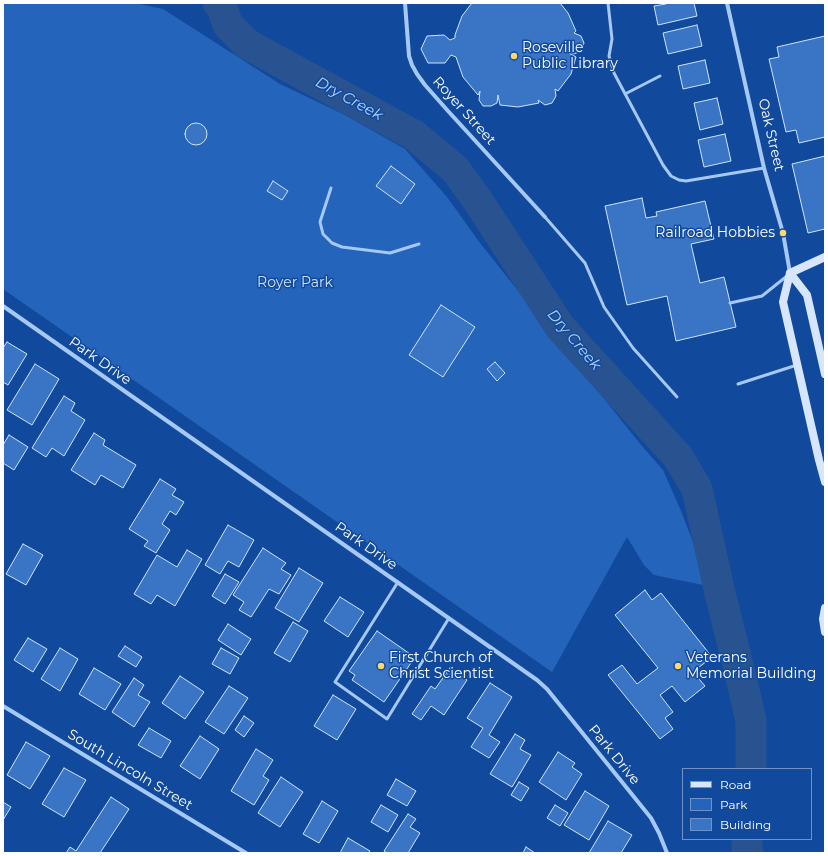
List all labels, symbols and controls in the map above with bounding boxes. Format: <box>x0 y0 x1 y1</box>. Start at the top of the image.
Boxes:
place label: Roseville Public Library <box>522 40 618 72</box>
marker: Roseville Public Library <box>509 51 519 61</box>
water label: Dry Creek <box>312 73 386 125</box>
street label: Royer Street <box>429 73 499 149</box>
street label: Oak Street <box>754 97 788 173</box>
place label: Railroad Hobbies <box>655 225 775 241</box>
marker: Railroad Hobbies <box>778 228 788 238</box>
park label: Royer Park <box>257 275 333 291</box>
water label: Dry Creek <box>543 306 605 374</box>
street label: Park Drive <box>66 333 134 389</box>
street label: Park Drive <box>332 518 400 574</box>
place label: First Church of Christ Scientist <box>389 650 494 682</box>
place label: Veterans Memorial Building <box>686 650 816 682</box>
marker: First Church of Christ Scientist <box>376 661 386 671</box>
marker: Veterans Memorial Building <box>673 661 683 671</box>
street label: Park Drive <box>585 722 643 788</box>
street label: South Lincoln Street <box>64 726 196 814</box>
legend <box>682 768 812 840</box>
text: Road <box>720 777 751 792</box>
text: Park <box>720 797 747 812</box>
text: Building <box>720 817 771 832</box>

